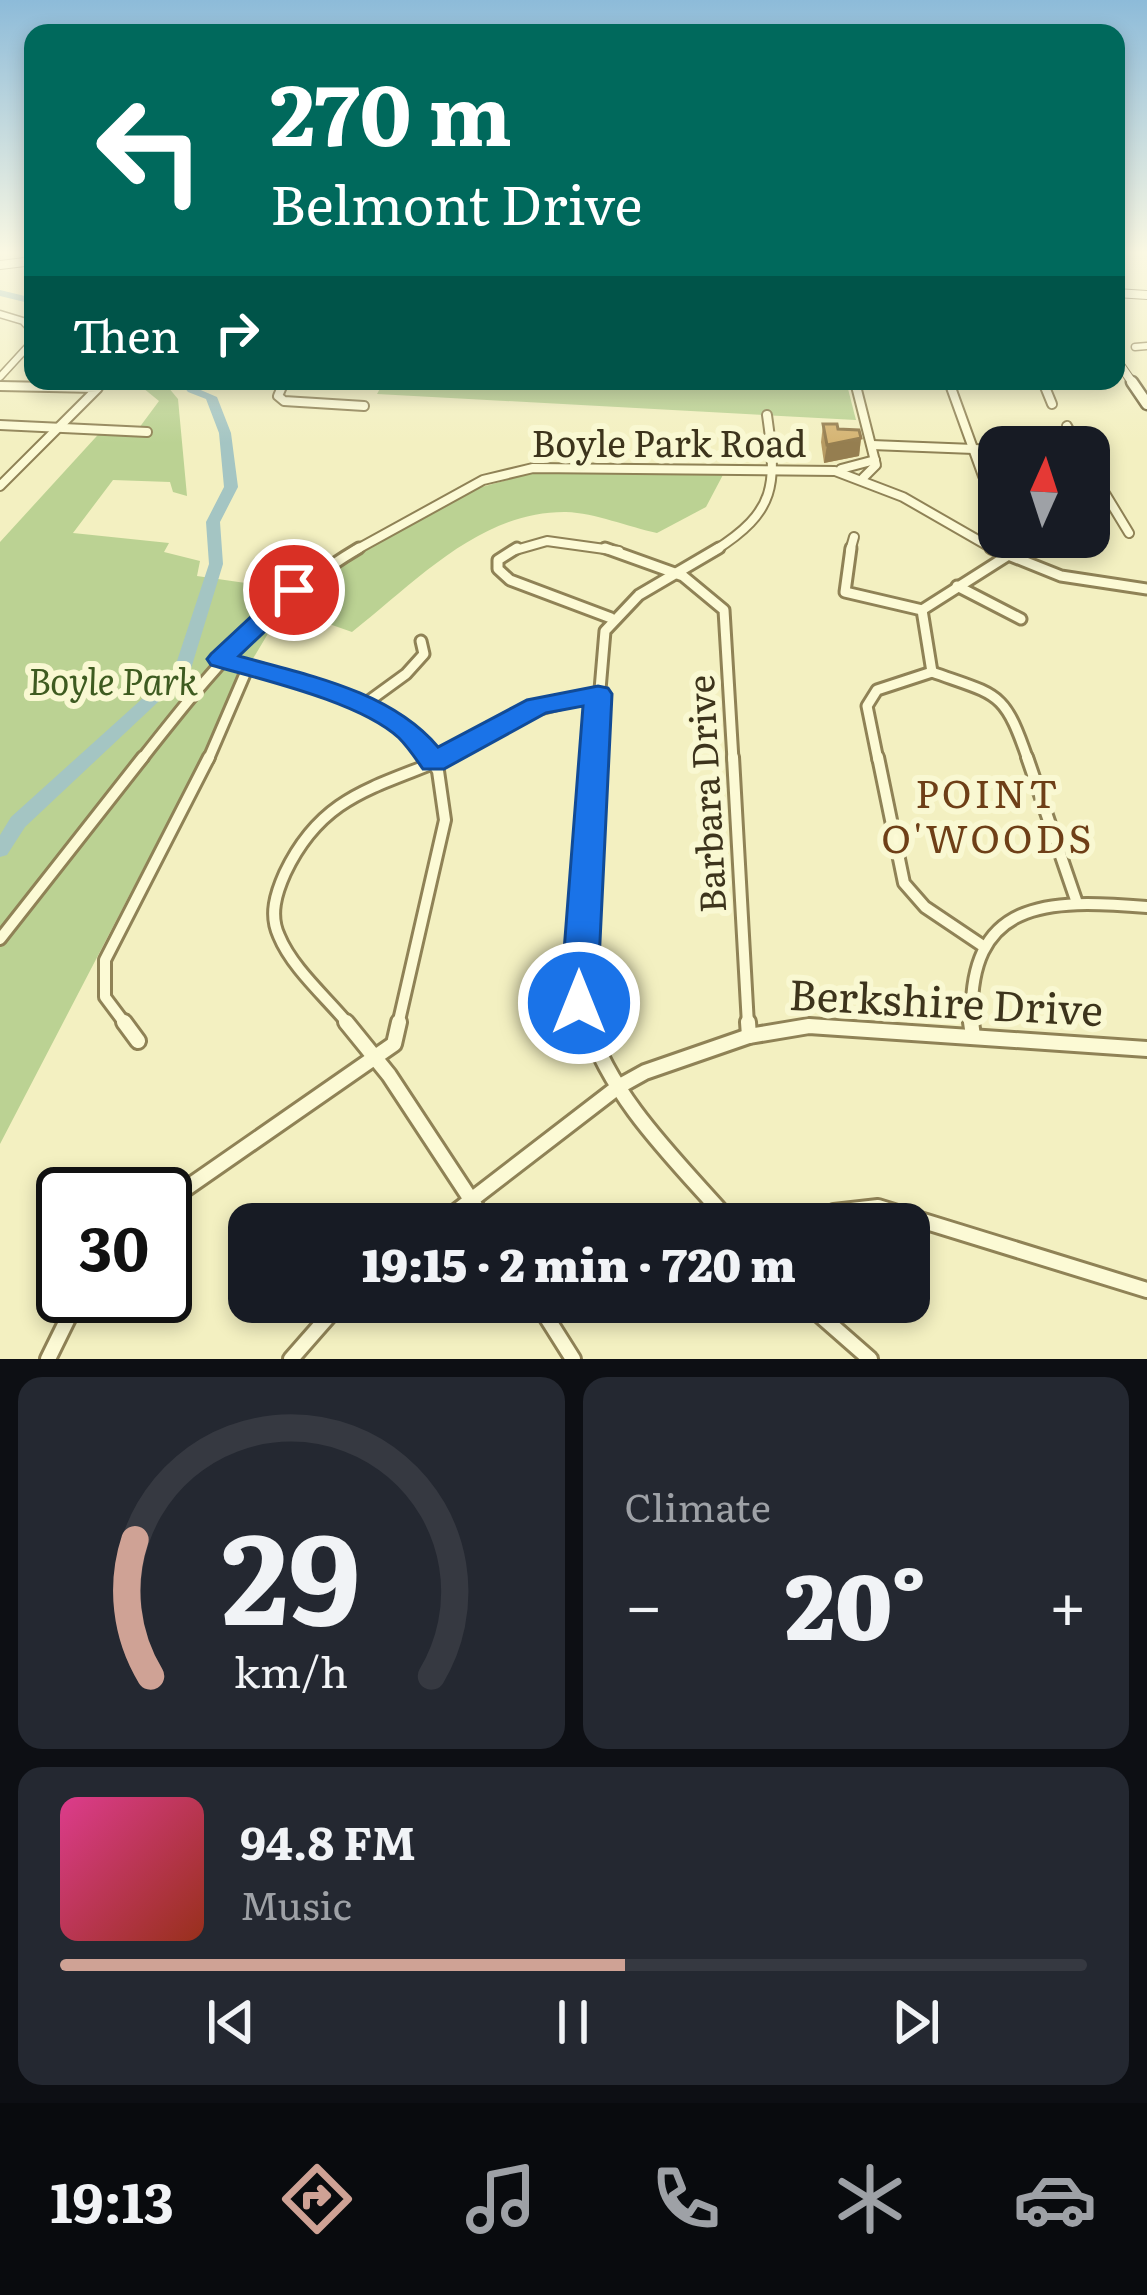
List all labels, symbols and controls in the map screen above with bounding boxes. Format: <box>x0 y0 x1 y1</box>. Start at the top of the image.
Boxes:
text: 270 m <box>270 47 512 172</box>
icon: left <box>72 72 228 228</box>
text: Belmont Drive <box>270 161 642 242</box>
text: Then <box>72 300 180 367</box>
icon: right <box>204 300 270 366</box>
street label: Boyle Park Road <box>531 415 807 468</box>
north arrow <box>978 426 1110 558</box>
map controls <box>978 426 1110 558</box>
pin <box>243 539 345 641</box>
icon: arrive <box>261 557 327 623</box>
park label: Boyle Park <box>28 653 198 706</box>
street label: Barbara Drive <box>672 674 737 914</box>
district label: POINT O'WOODS <box>881 762 1095 865</box>
position arrow <box>516 940 642 1066</box>
street label: Berkshire Drive <box>788 961 1105 1039</box>
speed limit sign: 30 <box>36 1167 192 1323</box>
text: 19:15 · 2 min · 720 m <box>362 1229 796 1296</box>
text: Climate <box>625 1476 771 1534</box>
text: 29 <box>222 1478 361 1663</box>
text: 20° <box>785 1534 926 1668</box>
text: − <box>625 1552 663 1650</box>
text: + <box>1049 1552 1087 1650</box>
text: km/h <box>234 1638 348 1701</box>
text: 94.8 FM <box>240 1807 416 1874</box>
text: Music <box>240 1874 352 1932</box>
icon: previous <box>198 1989 264 2055</box>
icon: pause <box>540 1989 606 2055</box>
icon: next <box>883 1989 949 2055</box>
icon: directions <box>275 2157 359 2241</box>
icon: music <box>459 2157 543 2241</box>
icon: phone <box>644 2157 728 2241</box>
icon: climate <box>828 2157 912 2241</box>
icon: car <box>1013 2157 1097 2241</box>
text: 19:13 <box>50 2159 174 2240</box>

